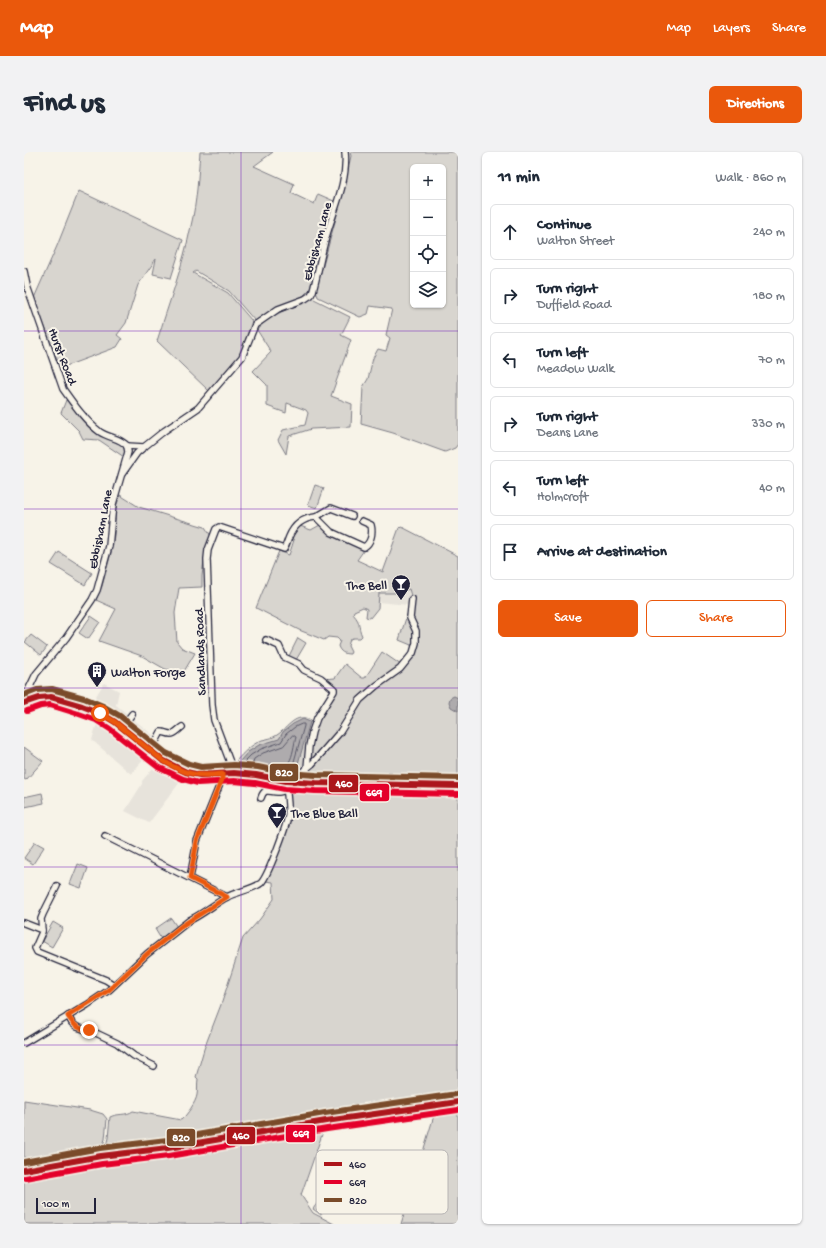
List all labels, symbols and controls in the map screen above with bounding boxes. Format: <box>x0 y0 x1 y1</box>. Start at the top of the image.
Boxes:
text: Map <box>20 17 53 40</box>
text: Map <box>667 20 691 37</box>
text: Layers <box>713 20 750 37</box>
text: Share <box>772 20 806 37</box>
button: Directions <box>709 86 802 123</box>
text: Find us <box>24 88 104 121</box>
map controls <box>410 164 446 308</box>
button: + <box>410 164 446 200</box>
text: 11 min <box>498 168 540 188</box>
text: Walk · 860 m <box>715 171 786 186</box>
street label: Ebbisham Lane <box>301 200 336 283</box>
button: − <box>410 200 446 236</box>
text: Continue <box>537 216 591 234</box>
icon: ahead <box>499 221 521 243</box>
text: 240 m <box>753 225 785 240</box>
text: Walton Street <box>537 234 614 249</box>
button: locate <box>410 236 446 272</box>
button: layers <box>410 272 446 308</box>
text: Turn right <box>537 280 597 298</box>
icon: right <box>499 285 521 307</box>
text: 180 m <box>753 289 785 304</box>
text: Duffield Road <box>537 298 611 313</box>
street label: Hurst Road <box>44 326 80 389</box>
text: Turn left <box>537 344 588 362</box>
icon: left <box>499 349 521 371</box>
text: 70 m <box>759 353 785 368</box>
text: Meadow Walk <box>537 362 614 377</box>
text: Turn right <box>537 408 597 426</box>
icon: right <box>499 413 521 435</box>
text: 330 m <box>752 417 785 432</box>
text: Deans Lane <box>537 426 598 441</box>
text: Turn left <box>537 472 588 490</box>
icon: left <box>499 477 521 499</box>
text: 40 m <box>759 481 785 496</box>
street label: Ebbisham Lane <box>86 488 117 571</box>
text: Holmcroft <box>537 490 588 505</box>
icon: arrive <box>499 541 521 563</box>
text: Arrive at destination <box>537 543 667 561</box>
bar icon: The Bell <box>390 573 412 601</box>
place label: The Bell <box>345 579 387 594</box>
button: Save <box>498 600 638 637</box>
button: Share <box>646 600 786 637</box>
street label: Sandlands Road <box>192 607 211 696</box>
building icon: Walton Forge <box>86 660 108 688</box>
place label: Walton Forge <box>111 666 186 681</box>
route start <box>91 704 109 722</box>
line badge: 820 <box>269 763 299 782</box>
text: 820 <box>275 768 294 780</box>
line badge: 460 <box>328 774 359 793</box>
text: 460 <box>334 779 353 791</box>
line badge: 669 <box>359 783 390 802</box>
text: 669 <box>366 788 383 800</box>
bar icon: The Blue Ball <box>266 801 288 829</box>
place label: The Blue Ball <box>290 807 358 822</box>
route end <box>80 1021 98 1039</box>
line badge: 669 <box>285 1124 316 1143</box>
line badge: 460 <box>226 1126 256 1145</box>
line badge: 820 <box>166 1128 196 1147</box>
text: 669 <box>293 1129 310 1141</box>
text: 460 <box>231 1131 250 1143</box>
text: 820 <box>172 1133 191 1145</box>
legend <box>316 1150 448 1214</box>
text: 460 <box>349 1160 366 1172</box>
text: 669 <box>349 1178 366 1190</box>
scale bar <box>36 1196 96 1215</box>
text: 820 <box>349 1196 367 1208</box>
text: 100 m <box>42 1199 69 1211</box>

